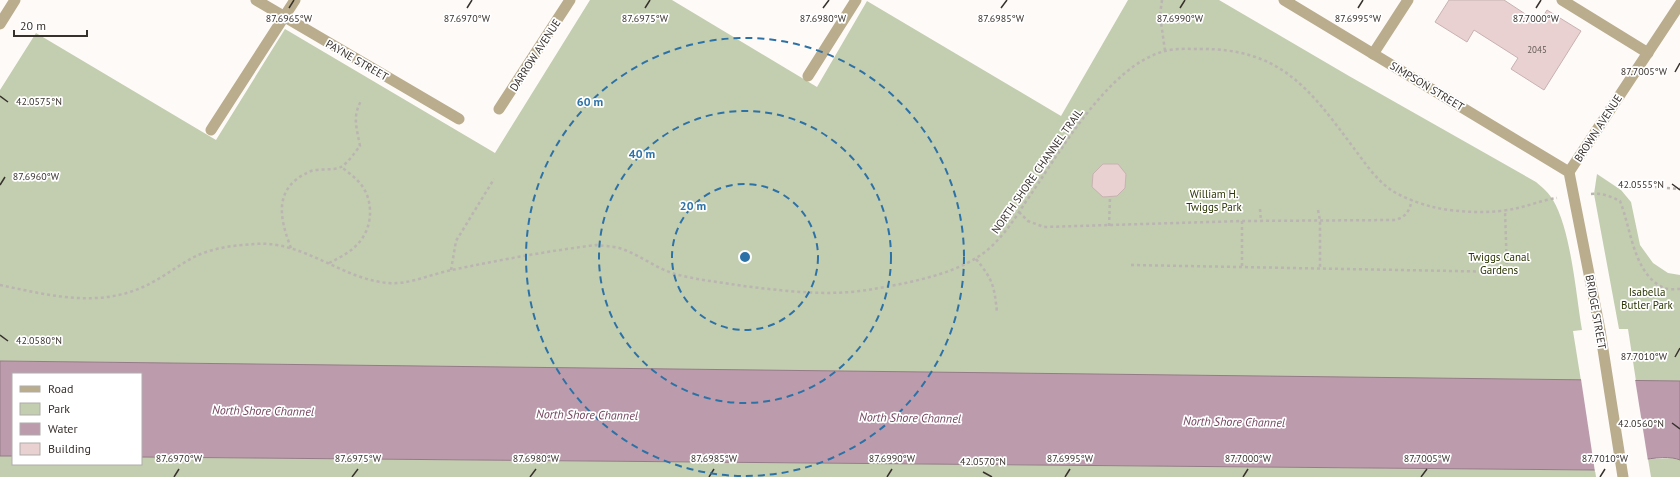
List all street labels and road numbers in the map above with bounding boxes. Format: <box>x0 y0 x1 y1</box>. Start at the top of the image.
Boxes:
street label: DARROW AVENUE <box>506 16 564 94</box>
street label: PAYNE STREET <box>323 36 391 84</box>
street label: SIMPSON STREET <box>1387 58 1467 114</box>
street label: BROWN AVENUE <box>1571 92 1625 164</box>
street label: NORTH SHORE CHANNEL TRAIL <box>988 105 1086 236</box>
street label: BRIDGE STREET <box>1583 274 1609 350</box>

